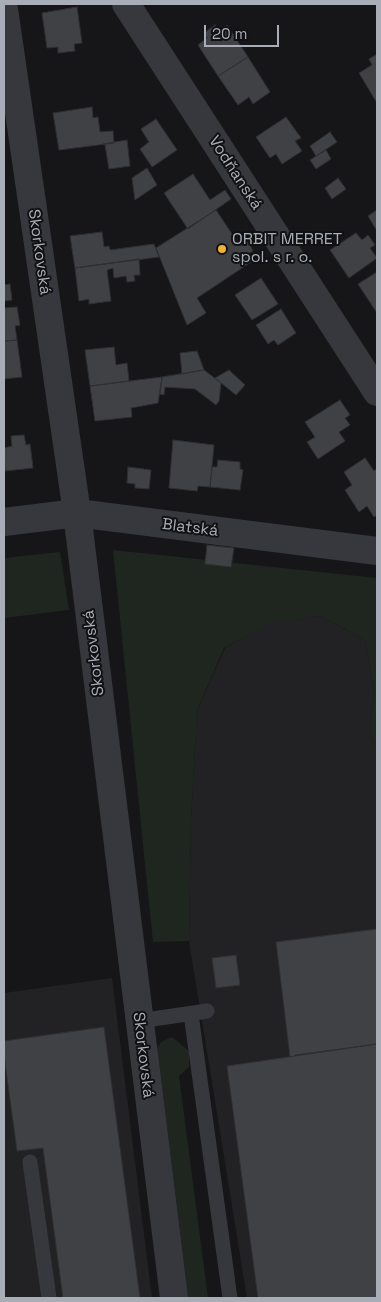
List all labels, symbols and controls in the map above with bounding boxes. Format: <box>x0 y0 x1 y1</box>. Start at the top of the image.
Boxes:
scale bar <box>206 15 281 47</box>
text: 20 m <box>212 24 247 43</box>
street label: Vodňanská <box>204 132 266 214</box>
street label: Skorkovská <box>24 208 54 296</box>
place label: ORBIT MERRET spol. s r. o. <box>232 230 342 268</box>
marker: ORBIT MERRET spol. s r. o. <box>216 243 228 255</box>
street label: Blatská <box>161 515 219 541</box>
street label: Skorkovská <box>79 609 109 697</box>
street label: Skorkovská <box>128 1011 158 1099</box>

